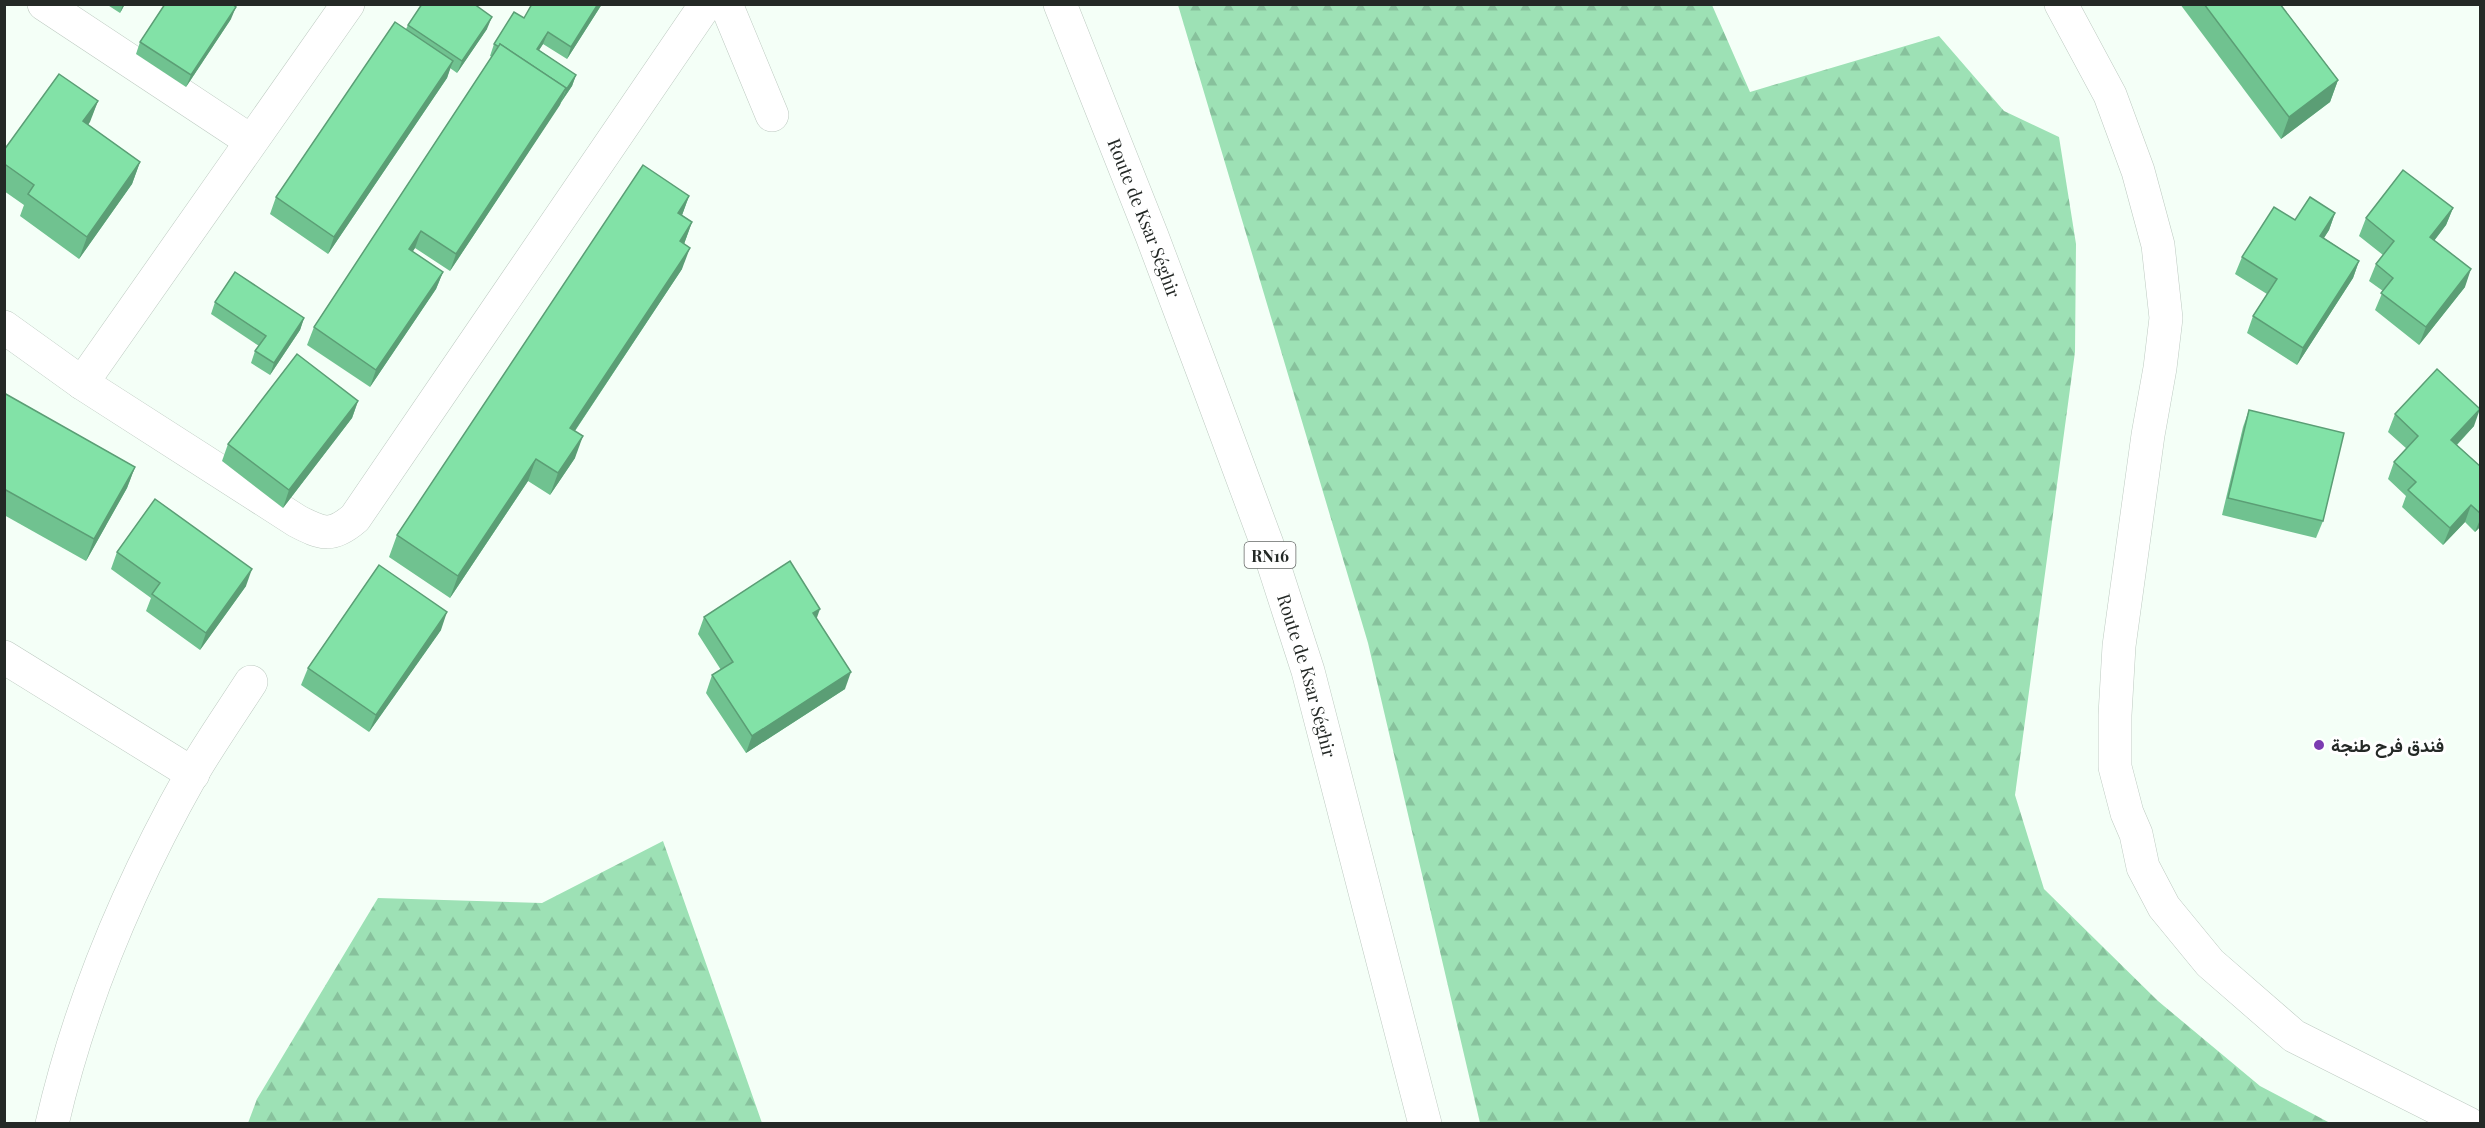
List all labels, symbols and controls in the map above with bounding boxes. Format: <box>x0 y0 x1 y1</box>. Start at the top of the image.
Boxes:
street label: Route de Ksar Séghir <box>1102 135 1186 301</box>
road number: RN16 <box>1244 542 1296 568</box>
street label: Route de Ksar Séghir <box>1272 591 1342 760</box>
place label: فندق فرح طنجة <box>2331 733 2444 758</box>
marker: فندق فرح طنجة <box>2312 738 2326 752</box>

